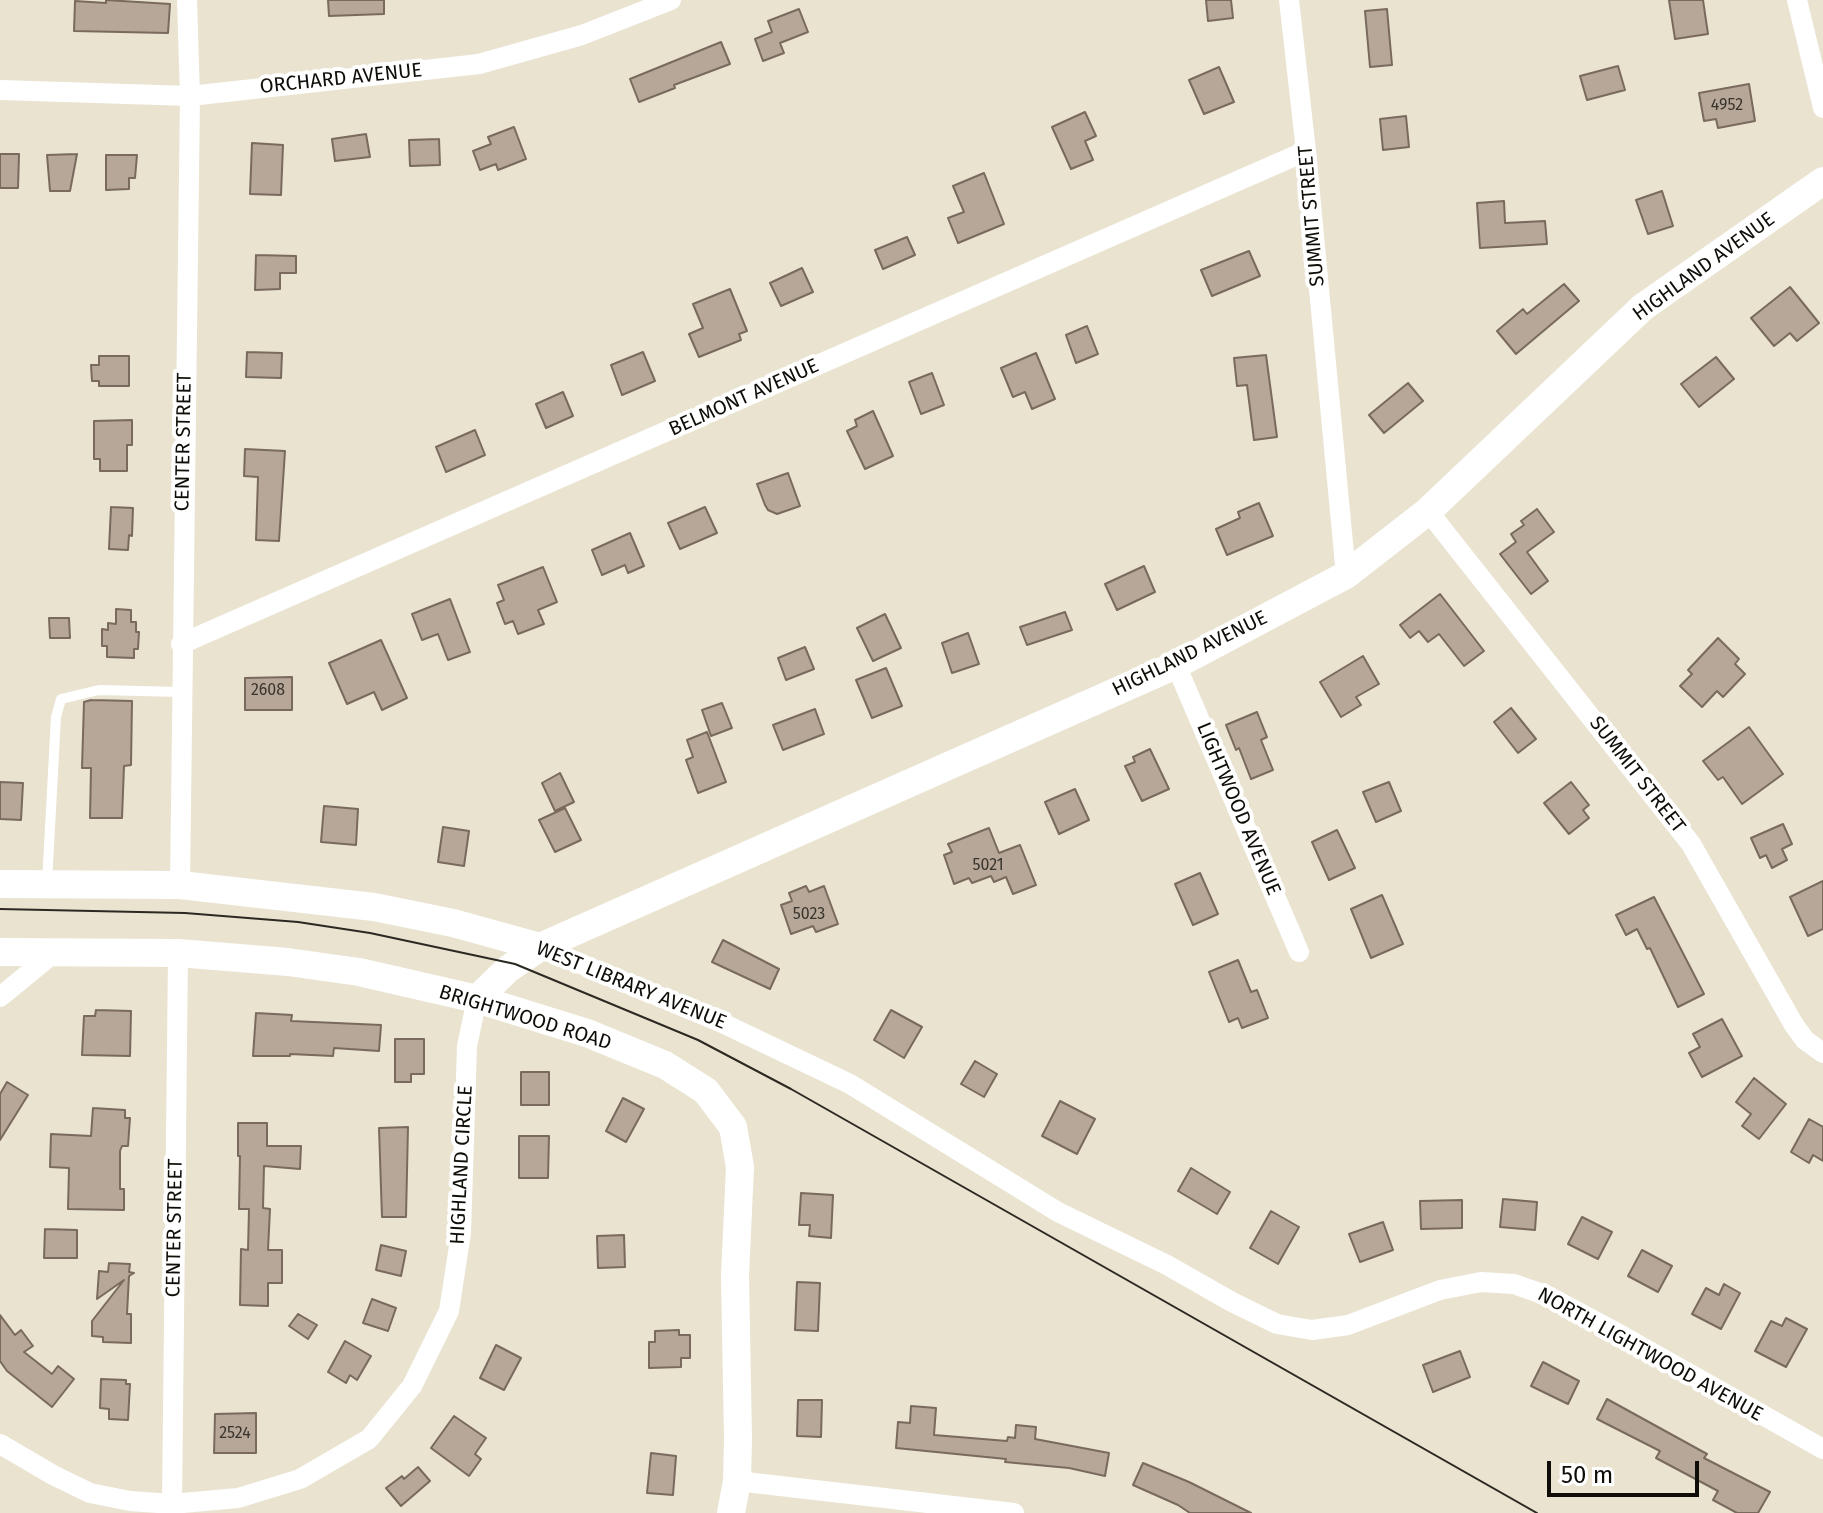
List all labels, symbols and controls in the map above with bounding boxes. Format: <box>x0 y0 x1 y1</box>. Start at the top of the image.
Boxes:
street label: ORCHARD AVENUE <box>259 59 423 99</box>
house number: 4952 <box>1711 96 1743 116</box>
street label: SUMMIT STREET <box>1294 145 1330 287</box>
street label: HIGHLAND AVENUE <box>1628 207 1780 327</box>
street label: BELMONT AVENUE <box>665 354 823 442</box>
street label: CENTER STREET <box>171 372 197 512</box>
street label: HIGHLAND AVENUE <box>1109 606 1271 702</box>
house number: 2608 <box>251 681 285 701</box>
street label: SUMMIT STREET <box>1584 712 1690 838</box>
street label: LIGHTWOOD AVENUE <box>1191 719 1285 899</box>
house number: 5021 <box>972 856 1004 876</box>
house number: 5023 <box>793 905 825 925</box>
street label: WEST LIBRARY AVENUE <box>532 937 730 1035</box>
street label: BRIGHTWOOD ROAD <box>436 980 614 1056</box>
street label: HIGHLAND CIRCLE <box>446 1085 478 1245</box>
street label: CENTER STREET <box>162 1158 188 1298</box>
street label: NORTH LIGHTWOOD AVENUE <box>1533 1283 1767 1427</box>
house number: 2524 <box>219 1424 251 1444</box>
scale bar <box>1551 1445 1703 1495</box>
text: 50 m <box>1561 1461 1613 1489</box>

